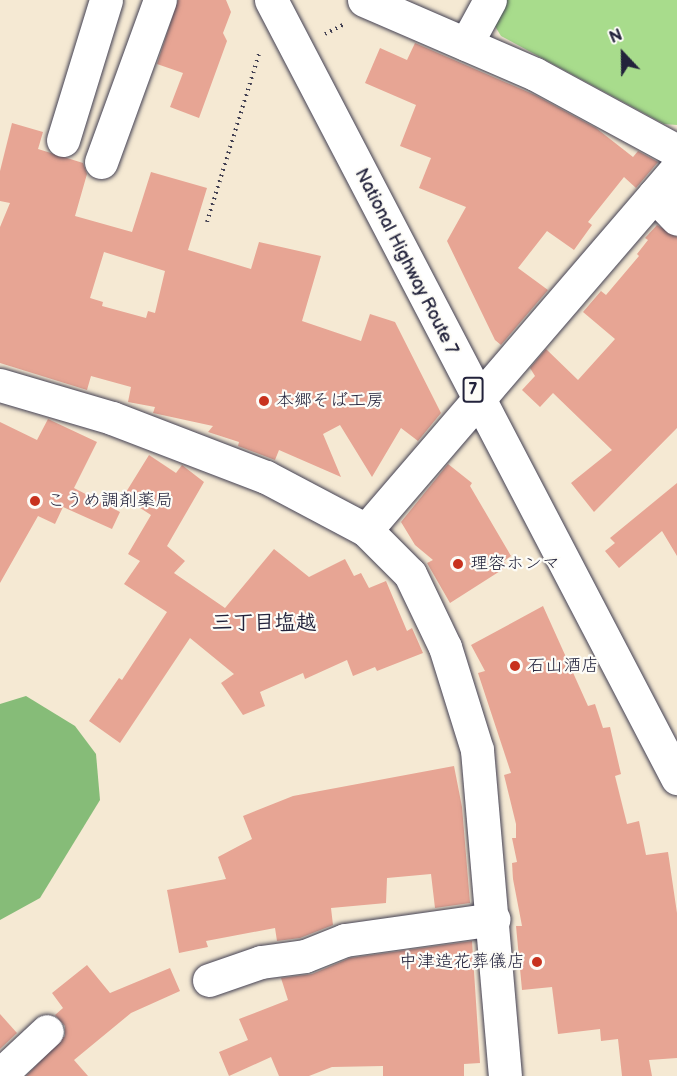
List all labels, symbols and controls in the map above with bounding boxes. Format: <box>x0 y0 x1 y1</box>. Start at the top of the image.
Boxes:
north arrow <box>593 24 653 84</box>
text: N <box>607 26 625 48</box>
street label: National Highway Route 7 <box>349 165 463 359</box>
road number: 7 <box>462 377 484 403</box>
place label: 本郷そば工房 <box>276 390 384 412</box>
marker: 本郷そば工房 <box>257 394 271 408</box>
place label: こうめ調剤薬局 <box>47 490 173 512</box>
marker: こうめ調剤薬局 <box>28 494 42 508</box>
place label: 理容ホンマ <box>470 553 560 575</box>
marker: 理容ホンマ <box>451 557 465 571</box>
district label: 三丁目塩越 <box>212 610 316 636</box>
place label: 石山酒店 <box>527 655 599 677</box>
marker: 石山酒店 <box>508 659 522 673</box>
place label: 中津造花葬儀店 <box>399 951 525 973</box>
marker: 中津造花葬儀店 <box>530 955 544 969</box>

